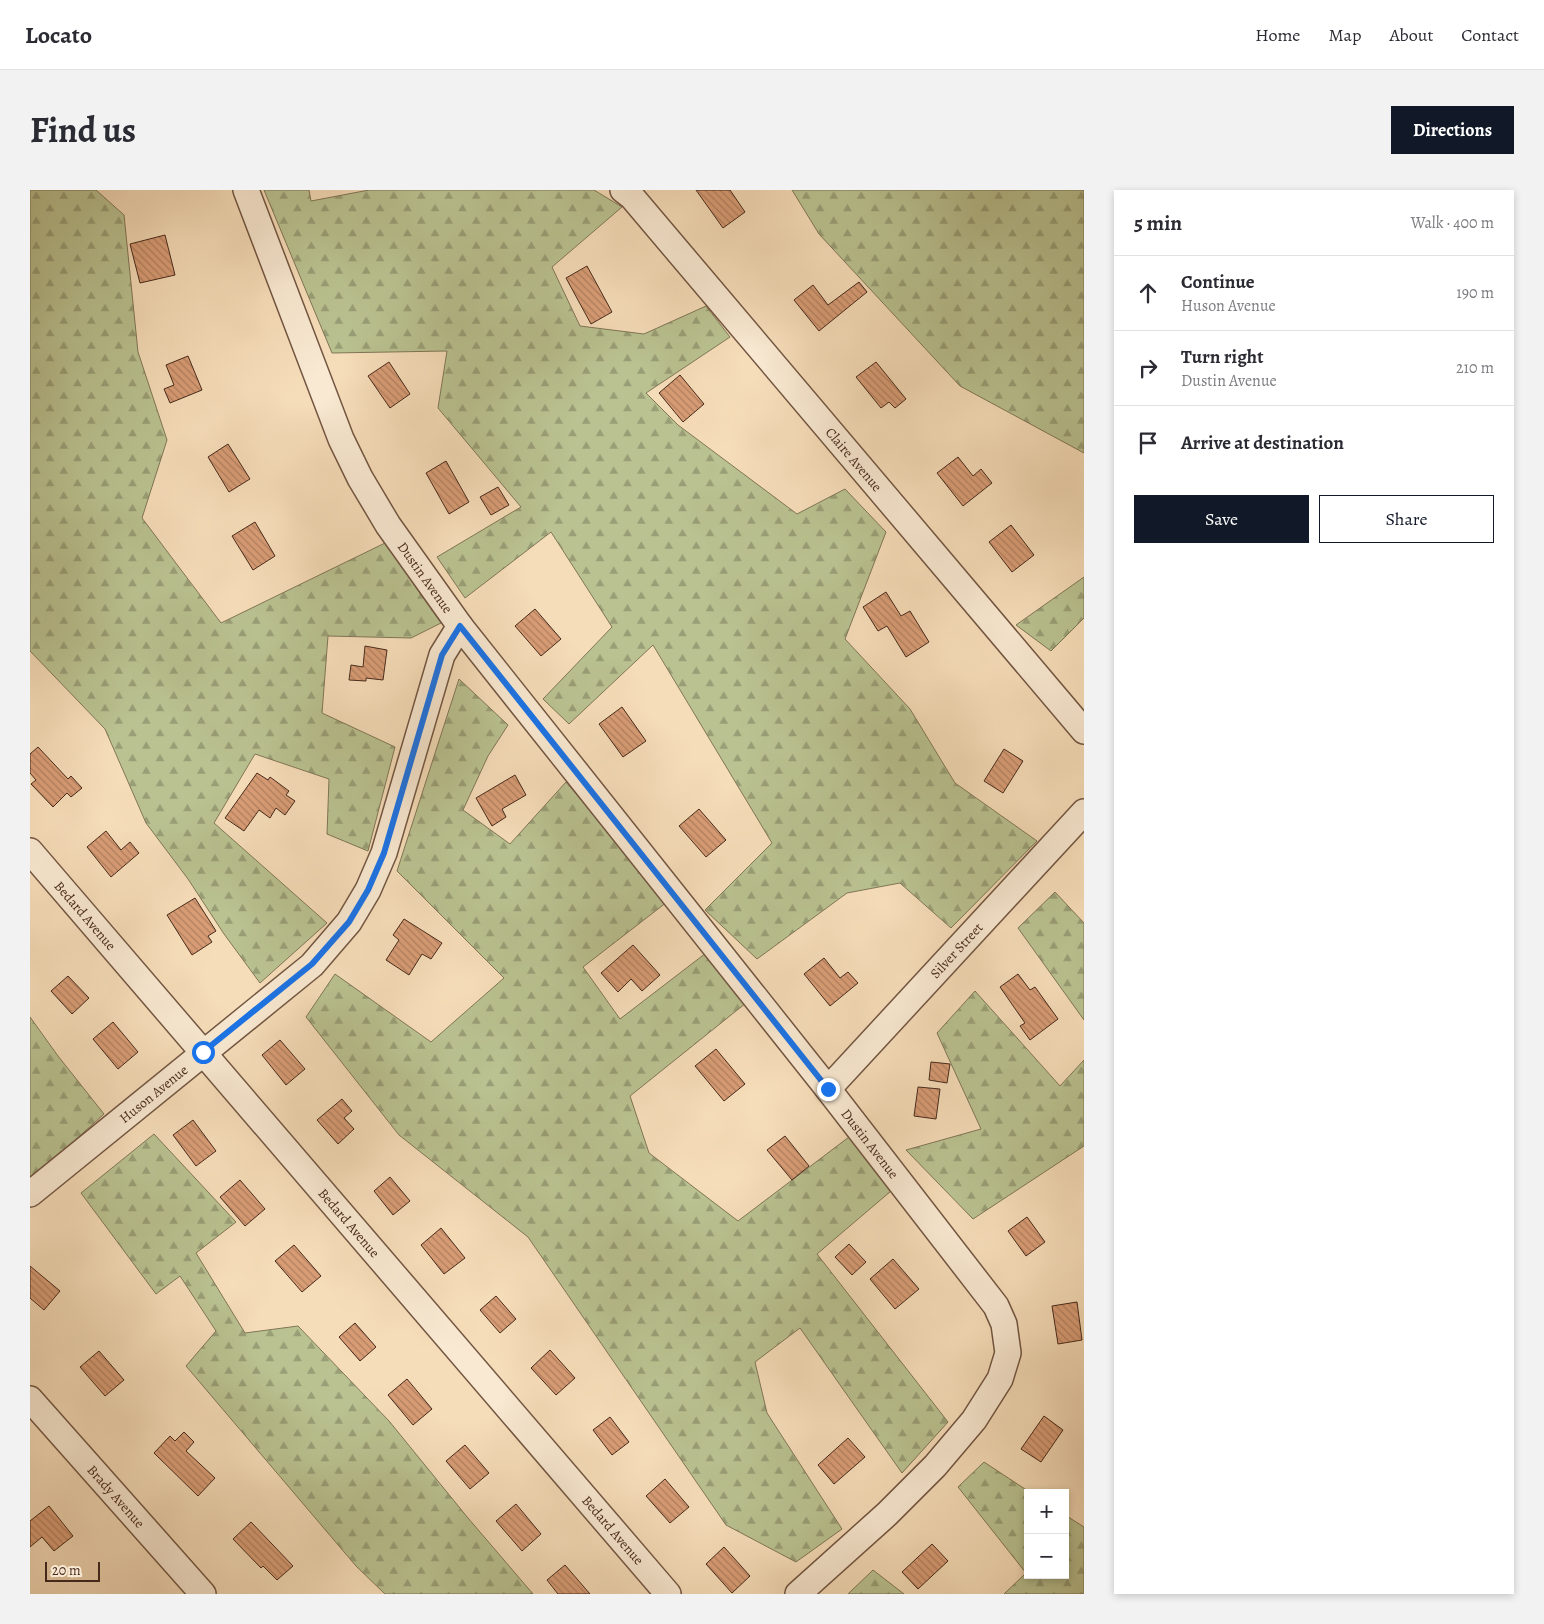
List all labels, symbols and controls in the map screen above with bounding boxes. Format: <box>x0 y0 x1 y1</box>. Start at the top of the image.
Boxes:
text: Locato <box>25 19 92 51</box>
text: Home <box>1255 23 1300 47</box>
text: Map <box>1328 23 1361 47</box>
text: About <box>1389 23 1433 47</box>
text: Contact <box>1461 23 1519 47</box>
text: Find us <box>30 106 136 154</box>
button: Directions <box>1391 106 1514 154</box>
text: 5 min <box>1134 209 1182 237</box>
text: Walk · 400 m <box>1411 212 1494 234</box>
text: Continue <box>1181 269 1255 295</box>
icon: ahead <box>1134 279 1162 307</box>
text: 190 m <box>1456 282 1494 304</box>
text: Huson Avenue <box>1181 295 1276 317</box>
text: Turn right <box>1181 344 1263 370</box>
icon: right <box>1134 354 1162 382</box>
text: 210 m <box>1456 357 1494 379</box>
text: Dustin Avenue <box>1181 370 1277 392</box>
street label: Claire Avenue <box>821 423 886 496</box>
icon: arrive <box>1134 429 1162 457</box>
text: Arrive at destination <box>1181 430 1344 456</box>
button: Save <box>1134 495 1309 543</box>
button: Share <box>1319 495 1494 543</box>
street label: Dustin Avenue <box>393 538 457 617</box>
street label: Bedard Avenue <box>50 877 120 955</box>
street label: Silver Street <box>926 918 987 983</box>
route start <box>192 1041 215 1064</box>
street label: Huson Avenue <box>116 1061 192 1128</box>
route end <box>817 1078 840 1101</box>
street label: Dustin Avenue <box>837 1105 903 1183</box>
street label: Bedard Avenue <box>314 1184 384 1262</box>
street label: Brady Avenue <box>83 1461 149 1532</box>
map controls <box>1024 1489 1069 1579</box>
button: + <box>1024 1489 1069 1534</box>
street label: Bedard Avenue <box>578 1492 648 1569</box>
button: − <box>1024 1534 1069 1579</box>
scale bar <box>45 1559 100 1582</box>
text: 20 m <box>52 1561 81 1580</box>

